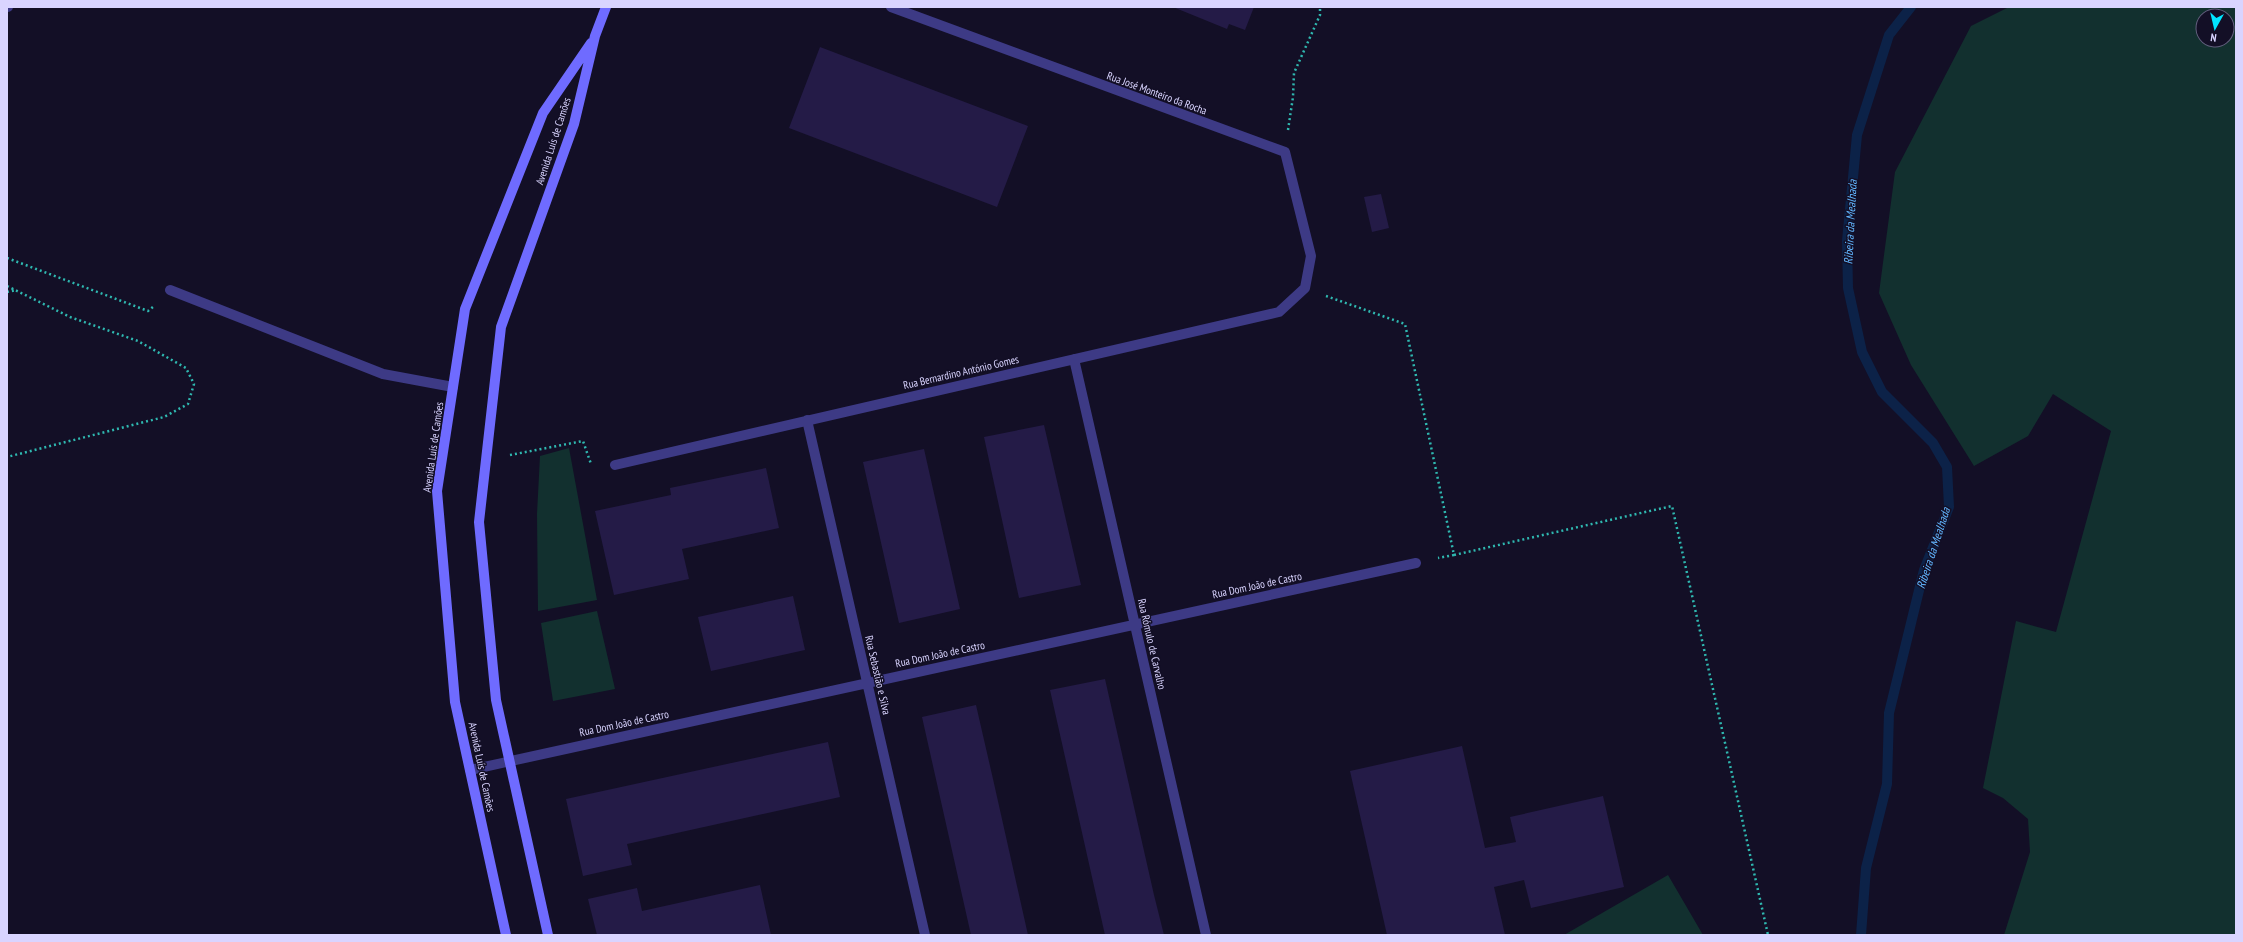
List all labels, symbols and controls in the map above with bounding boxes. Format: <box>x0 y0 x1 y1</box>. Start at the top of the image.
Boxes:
north arrow <box>2195 8 2235 48</box>
text: N <box>2210 31 2218 45</box>
street label: Rua José Monteiro da Rocha <box>1105 68 1209 118</box>
street label: Avenida Luís de Camões <box>532 95 574 186</box>
water label: Ribeira da Mealhada <box>1840 178 1860 265</box>
street label: Rua Bernardino António Gomes <box>902 352 1020 392</box>
street label: Avenida Luís de Camões <box>420 401 446 493</box>
water label: Ribeira da Mealhada <box>1913 504 1954 591</box>
street label: Rua Dom João de Castro <box>1211 569 1303 601</box>
street label: Rua Rómulo de Carvalho <box>1135 597 1169 691</box>
street label: Rua Sebastião e Silva <box>862 634 894 716</box>
street label: Rua Dom João de Castro <box>894 638 986 670</box>
street label: Rua Dom João de Castro <box>578 707 670 739</box>
street label: Avenida Luís de Camões <box>466 721 498 813</box>

